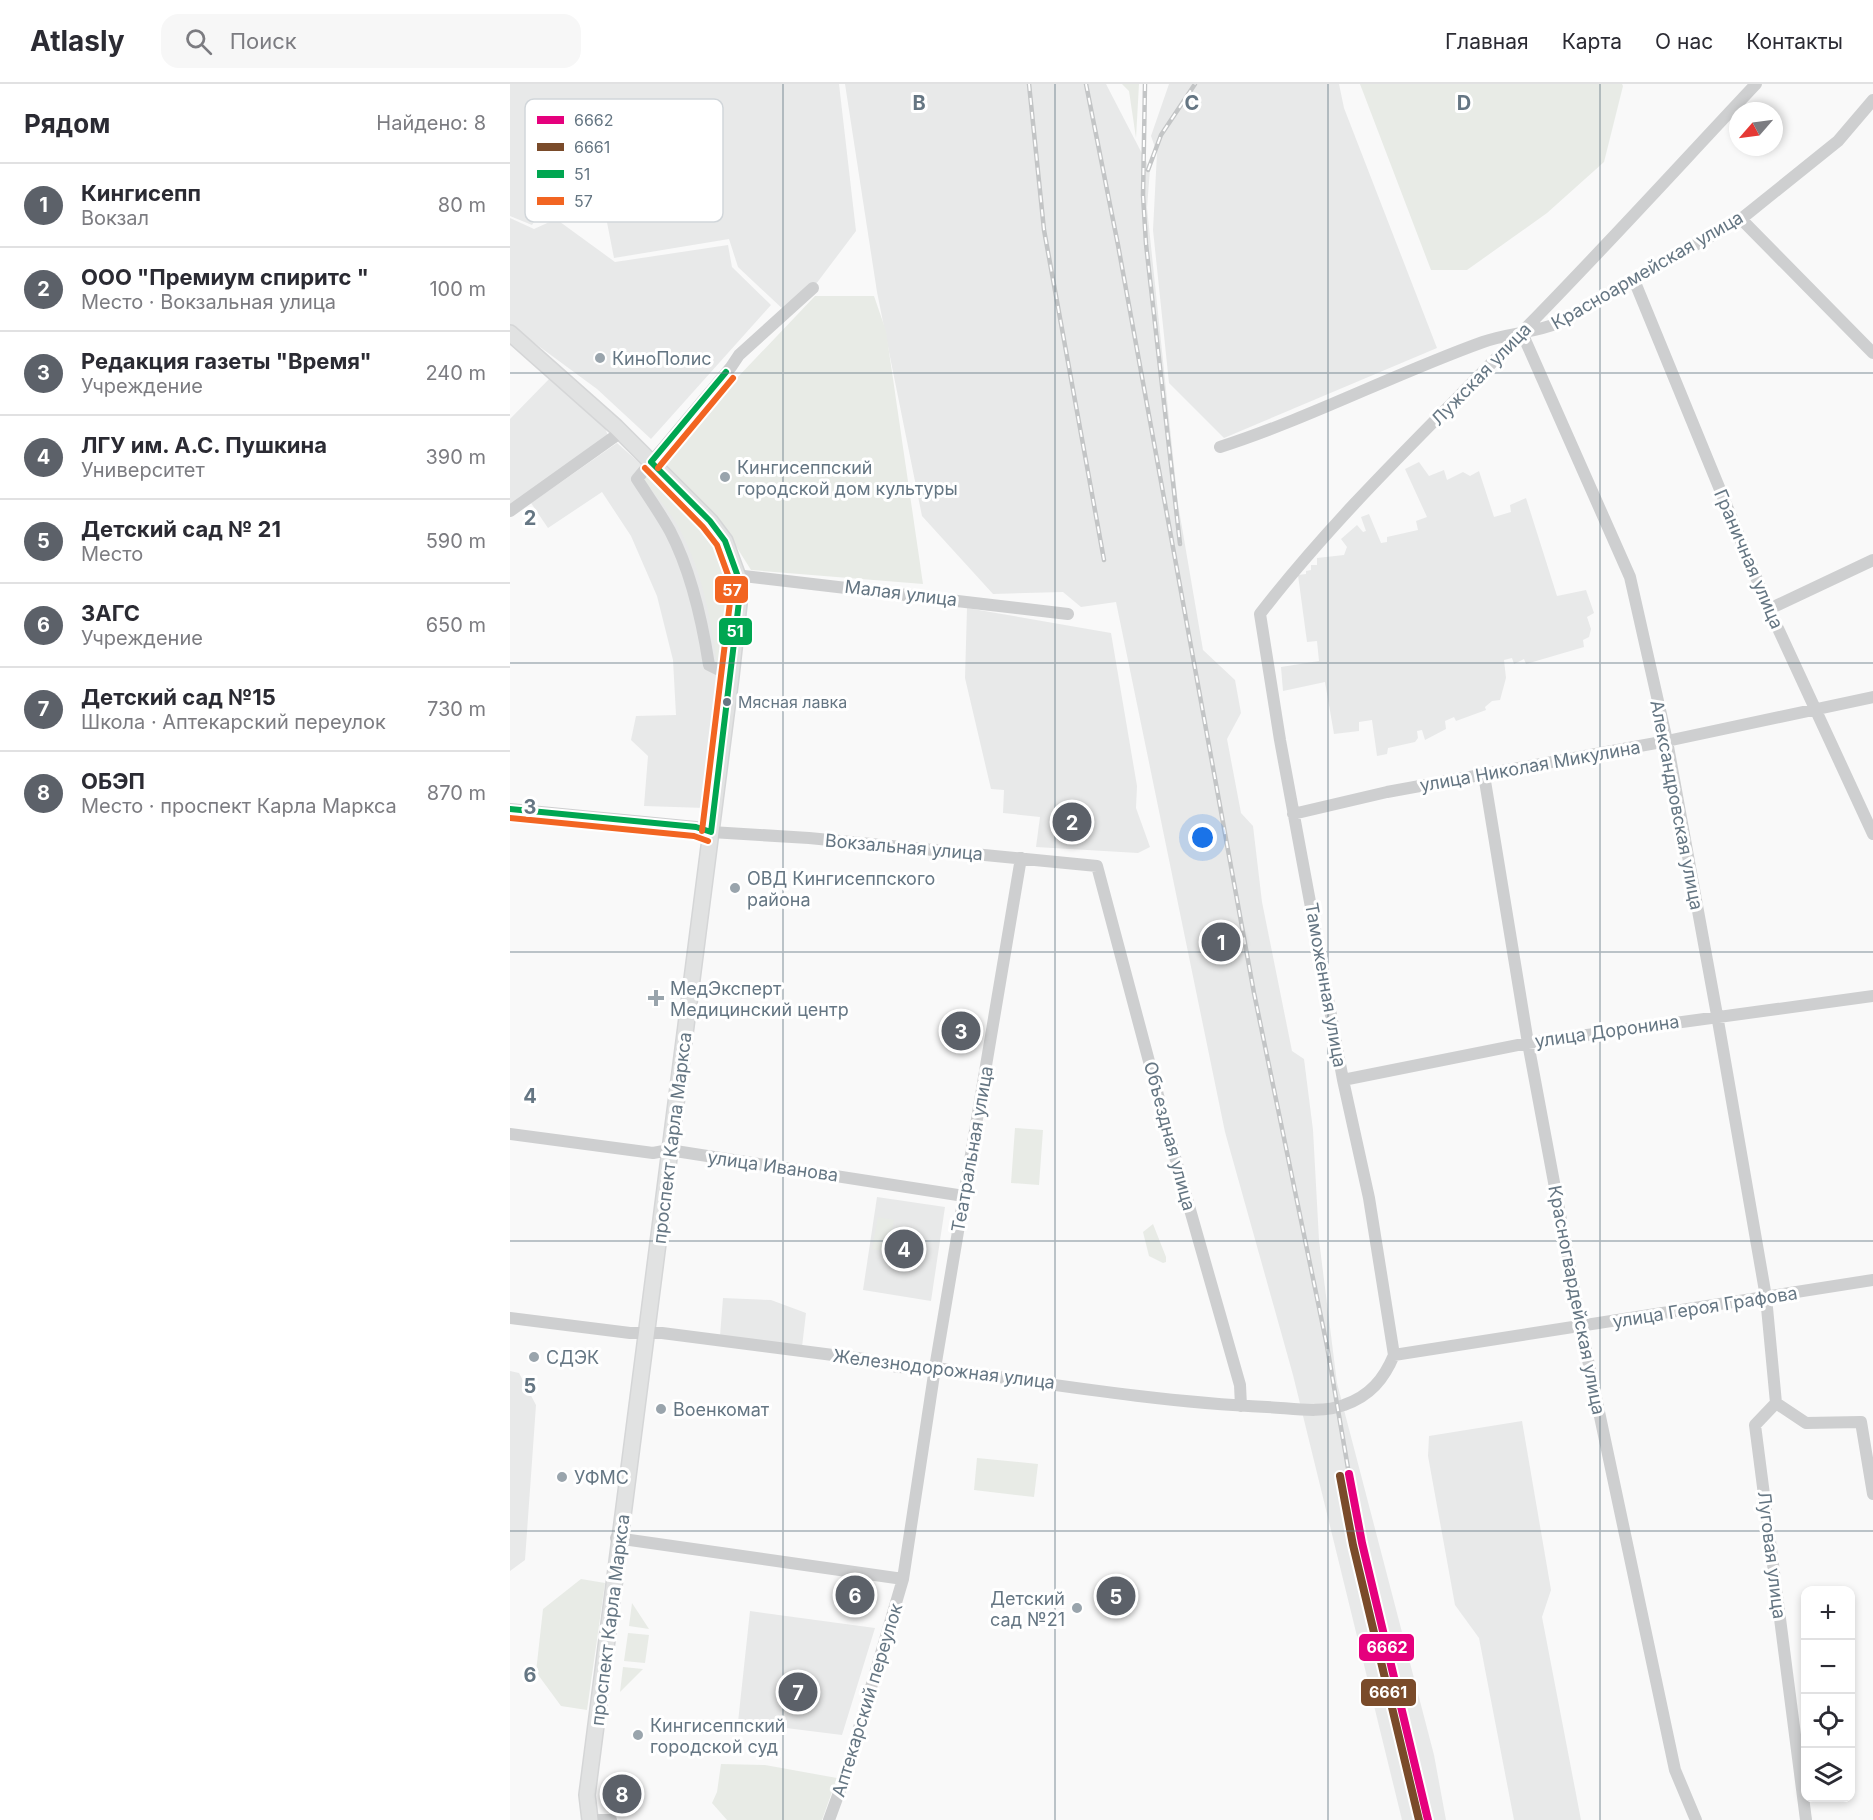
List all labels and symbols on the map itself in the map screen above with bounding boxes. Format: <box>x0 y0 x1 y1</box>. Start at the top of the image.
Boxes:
text: B <box>912 91 926 115</box>
text: C <box>1185 91 1199 115</box>
text: D <box>1457 91 1471 115</box>
legend <box>525 99 723 222</box>
north arrow <box>1729 102 1783 156</box>
text: 6662 <box>574 110 614 130</box>
text: 6661 <box>574 137 610 157</box>
text: 51 <box>574 164 590 184</box>
text: 57 <box>574 191 593 211</box>
street label: Красноармейская улица <box>1547 206 1747 334</box>
street label: Лужская улица <box>1427 318 1535 430</box>
place label: КиноПолис <box>612 348 712 369</box>
marker: КиноПолис <box>593 351 607 365</box>
place label: Кингисеппский городской дом культуры <box>737 457 958 499</box>
marker: Кингисеппский городской дом культуры <box>718 470 732 484</box>
street label: Граничная улица <box>1710 486 1788 632</box>
text: 2 <box>524 506 536 530</box>
line badge: 57 <box>714 575 749 604</box>
street label: Малая улица <box>844 576 958 610</box>
text: 57 <box>722 580 742 600</box>
line badge: 51 <box>718 617 753 646</box>
text: 51 <box>726 621 744 641</box>
place label: Мясная лавка <box>738 692 847 712</box>
marker: Мясная лавка <box>721 696 733 708</box>
street label: Александровская улица <box>1646 698 1708 912</box>
street label: улица Николая Микулина <box>1418 736 1642 796</box>
text: 3 <box>524 795 536 819</box>
pin: 2 <box>1052 800 1092 844</box>
your location <box>1188 823 1217 852</box>
street label: Вокзальная улица <box>824 830 984 864</box>
place label: ОВД Кингисеппского района <box>747 868 935 910</box>
marker: ОВД Кингисеппского района <box>728 881 742 895</box>
street label: Таможенная улица <box>1301 901 1351 1069</box>
pin: 1 <box>1202 920 1240 964</box>
place label: МедЭксперт Медицинский центр <box>670 978 849 1020</box>
marker: МедЭксперт Медицинский центр <box>647 989 665 1007</box>
pin: 3 <box>942 1008 980 1054</box>
street label: улица Доронина <box>1533 1010 1681 1052</box>
street label: проспект Карла Маркса <box>649 1031 695 1245</box>
street label: Объездная улица <box>1140 1059 1200 1213</box>
street label: Театральная улица <box>947 1064 997 1234</box>
text: 4 <box>523 1084 537 1108</box>
street label: улица Иванова <box>706 1146 840 1186</box>
street label: Красногвардейская улица <box>1544 1183 1610 1417</box>
pin: 4 <box>884 1226 924 1272</box>
street label: улица Героя Графова <box>1611 1282 1799 1332</box>
street label: Железнодорожная улица <box>832 1345 1056 1393</box>
place label: СДЭК <box>546 1347 599 1368</box>
marker: СДЭК <box>527 1350 541 1364</box>
text: 5 <box>524 1374 536 1398</box>
place label: Военкомат <box>673 1399 770 1420</box>
marker: Военкомат <box>654 1402 668 1416</box>
place label: УФМС <box>574 1467 629 1488</box>
marker: УФМС <box>555 1470 569 1484</box>
street label: Луговая улица <box>1754 1490 1790 1620</box>
street label: проспект Карла Маркса <box>587 1513 633 1727</box>
pin: 6 <box>836 1572 874 1618</box>
pin: 5 <box>1096 1574 1136 1618</box>
place label: Детский сад №21 <box>990 1588 1065 1630</box>
street label: Аптекарский переулок <box>828 1600 907 1799</box>
marker: Детский сад №21 <box>1070 1601 1084 1615</box>
line badge: 6662 <box>1358 1633 1415 1662</box>
text: 6662 <box>1366 1637 1408 1657</box>
text: 6 <box>524 1663 537 1687</box>
pin: 7 <box>778 1670 818 1714</box>
line badge: 6661 <box>1360 1678 1417 1707</box>
text: 6661 <box>1369 1682 1407 1702</box>
place label: Кингисеппский городской суд <box>650 1715 785 1757</box>
marker: Кингисеппский городской суд <box>631 1728 645 1742</box>
pin: 8 <box>602 1772 642 1816</box>

